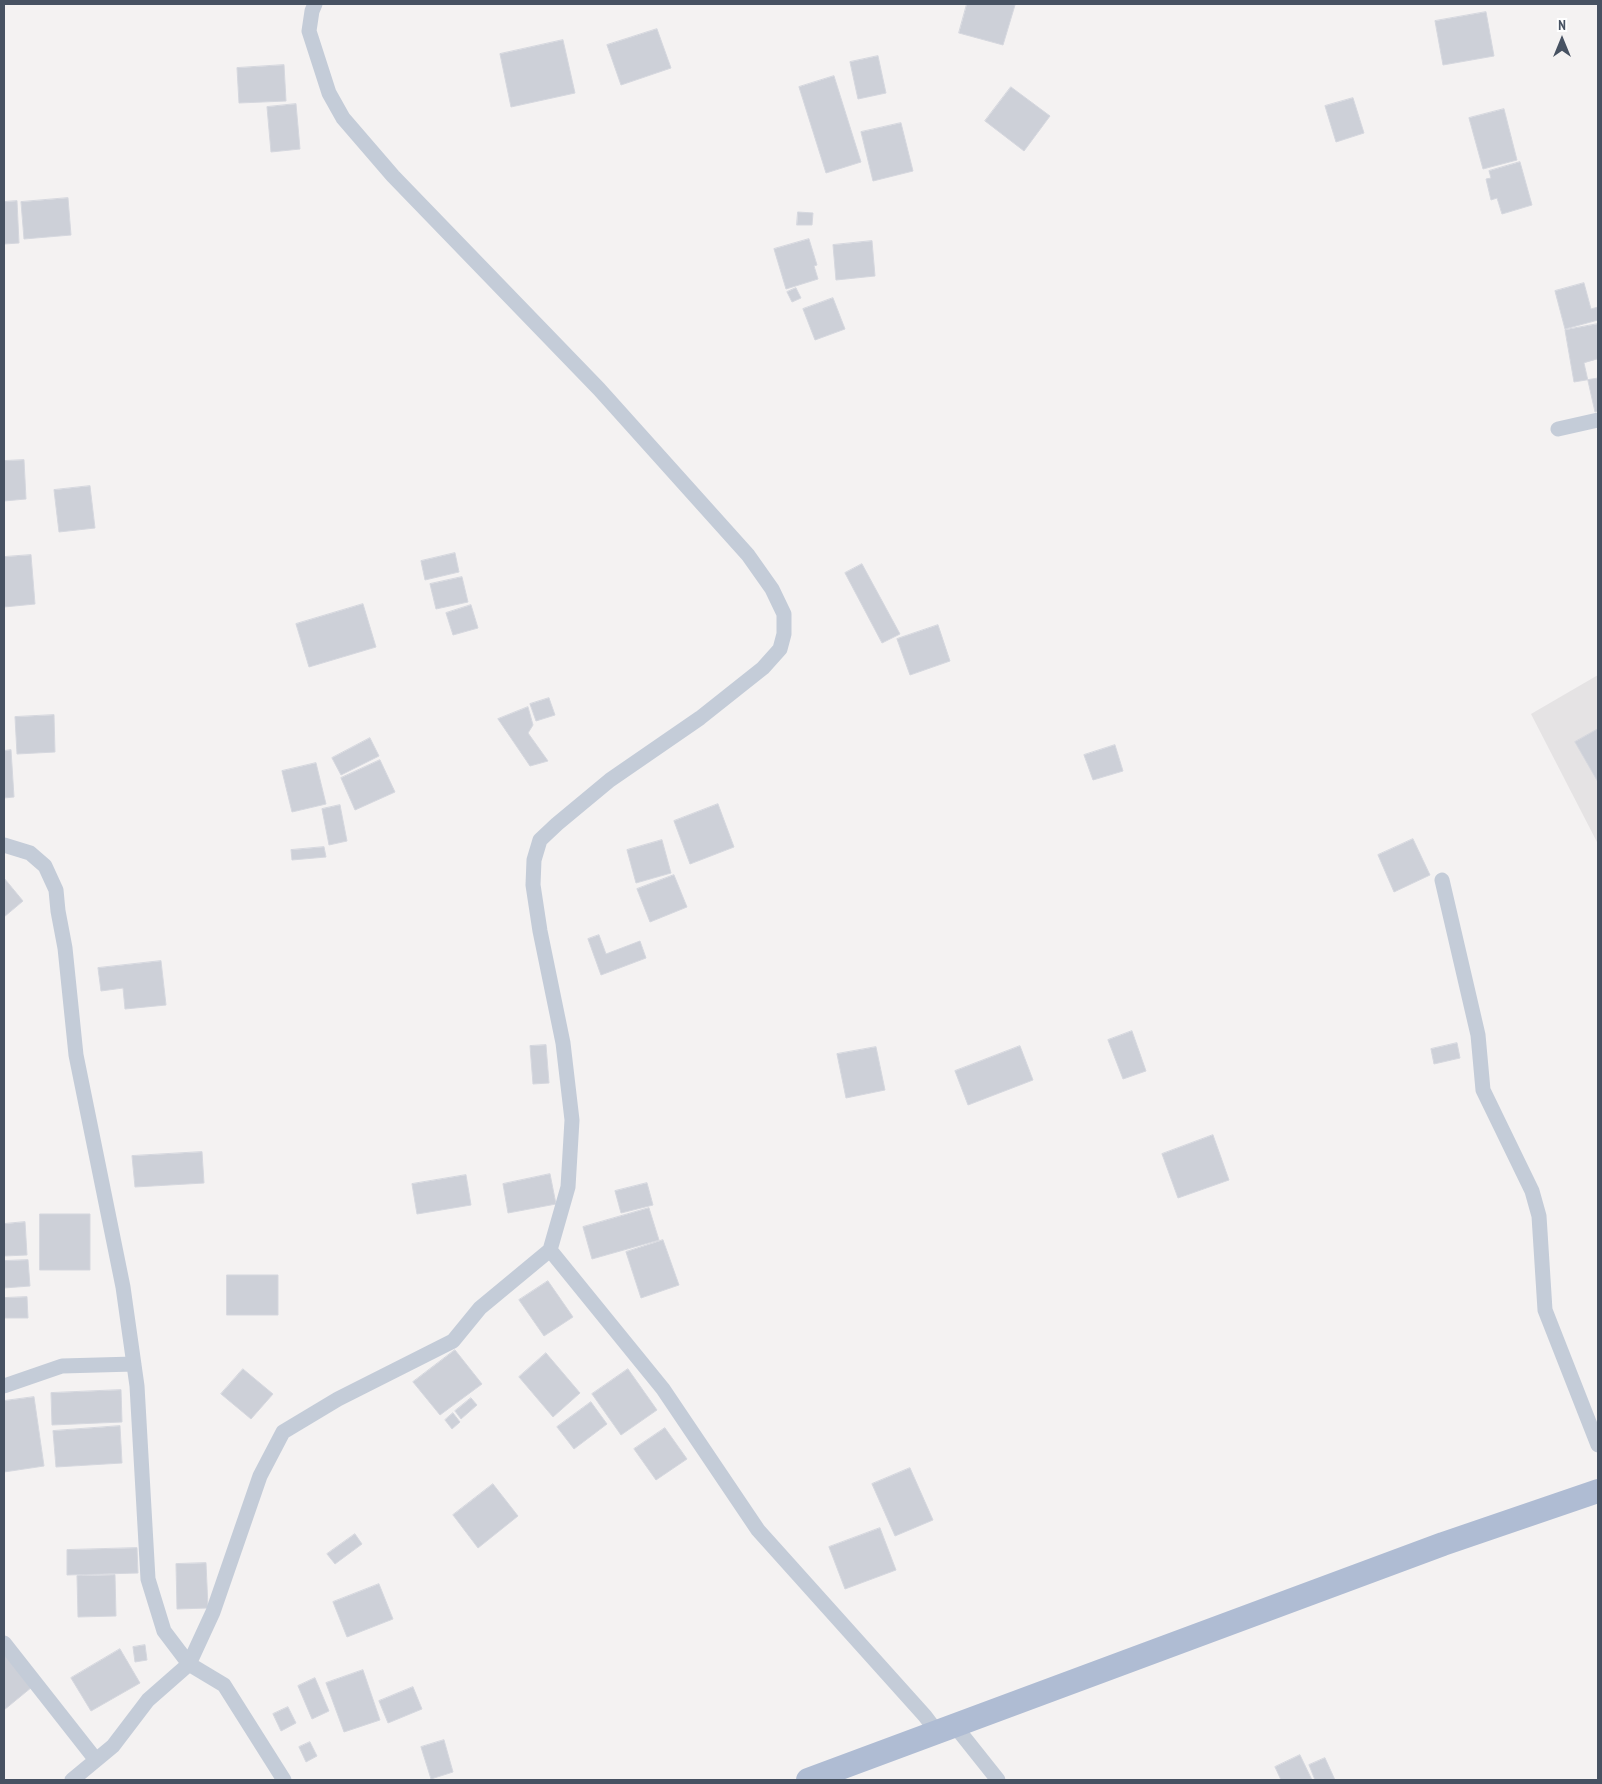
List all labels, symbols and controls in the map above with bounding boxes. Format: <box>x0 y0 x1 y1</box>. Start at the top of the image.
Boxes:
north arrow <box>1537 15 1587 65</box>
text: N <box>1558 16 1566 34</box>

